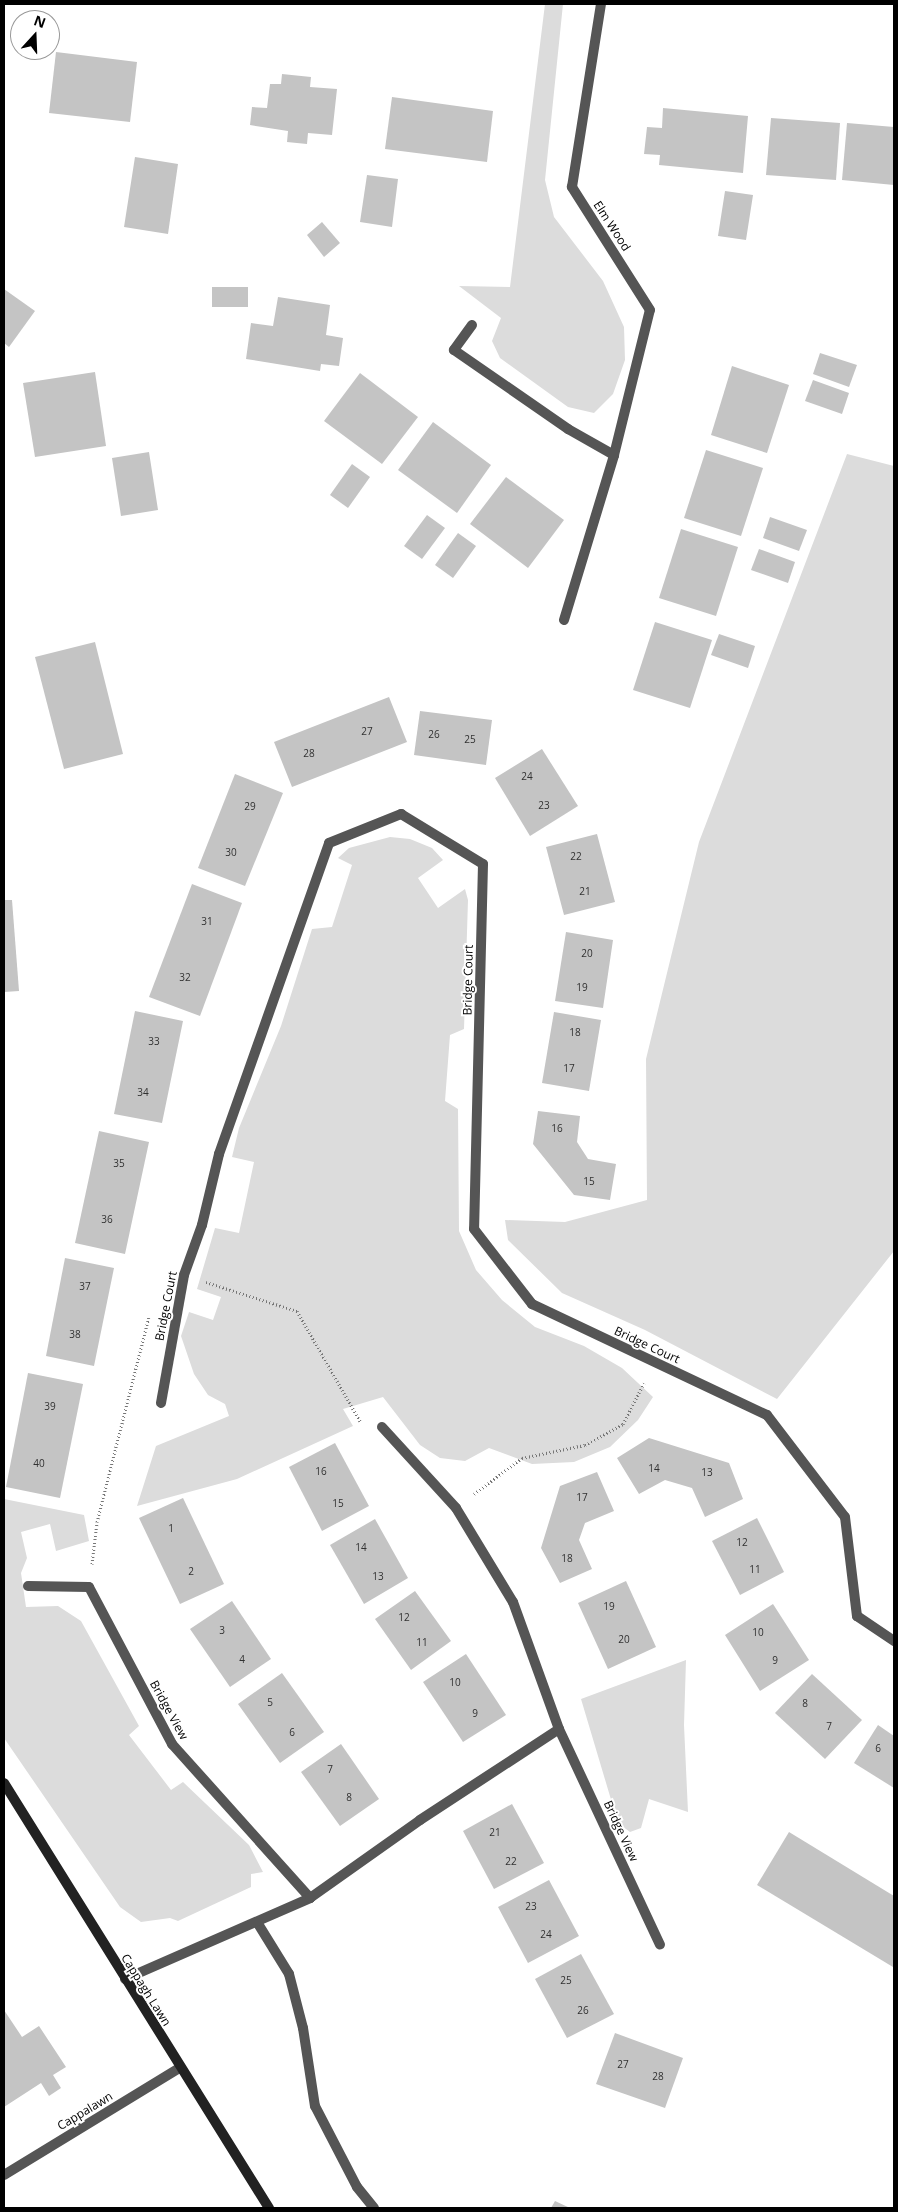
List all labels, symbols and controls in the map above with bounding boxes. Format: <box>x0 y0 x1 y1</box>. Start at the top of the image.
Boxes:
north arrow <box>10 10 60 60</box>
text: N <box>31 10 49 32</box>
street label: Elm Wood <box>590 198 634 254</box>
house number: 27 <box>361 726 373 738</box>
house number: 26 <box>428 729 440 741</box>
house number: 25 <box>464 734 476 746</box>
house number: 28 <box>303 748 315 760</box>
house number: 24 <box>521 771 533 783</box>
house number: 23 <box>538 800 550 812</box>
house number: 29 <box>244 801 256 813</box>
house number: 30 <box>225 847 237 859</box>
house number: 22 <box>570 851 582 863</box>
house number: 21 <box>579 886 591 898</box>
house number: 31 <box>201 916 213 928</box>
street label: Bridge Court <box>460 945 476 1015</box>
house number: 20 <box>581 948 593 960</box>
house number: 32 <box>179 972 191 984</box>
house number: 19 <box>576 982 588 994</box>
house number: 18 <box>569 1027 581 1039</box>
house number: 33 <box>148 1036 160 1048</box>
house number: 17 <box>563 1063 575 1075</box>
house number: 34 <box>137 1087 149 1099</box>
house number: 16 <box>551 1123 563 1135</box>
house number: 35 <box>113 1158 125 1170</box>
house number: 15 <box>583 1176 595 1188</box>
house number: 36 <box>101 1214 113 1226</box>
street label: Bridge Court <box>152 1270 180 1342</box>
house number: 37 <box>79 1281 91 1293</box>
street label: Bridge Court <box>612 1324 682 1366</box>
house number: 38 <box>69 1329 81 1341</box>
house number: 39 <box>44 1401 56 1413</box>
house number: 40 <box>33 1458 45 1470</box>
house number: 14 <box>648 1463 660 1475</box>
house number: 16 <box>315 1466 327 1478</box>
house number: 13 <box>701 1467 713 1479</box>
house number: 17 <box>576 1492 588 1504</box>
house number: 15 <box>332 1498 344 1510</box>
house number: 1 <box>168 1523 174 1535</box>
house number: 12 <box>736 1537 748 1549</box>
house number: 14 <box>355 1542 367 1554</box>
house number: 18 <box>561 1553 573 1565</box>
house number: 11 <box>749 1564 761 1576</box>
house number: 2 <box>188 1566 194 1578</box>
house number: 13 <box>372 1571 384 1583</box>
house number: 19 <box>603 1601 615 1613</box>
house number: 12 <box>398 1612 410 1624</box>
house number: 3 <box>219 1625 225 1637</box>
house number: 10 <box>752 1627 764 1639</box>
house number: 20 <box>618 1634 630 1646</box>
house number: 11 <box>416 1637 428 1649</box>
house number: 4 <box>239 1654 245 1666</box>
house number: 9 <box>772 1655 778 1667</box>
house number: 10 <box>449 1677 461 1689</box>
street label: Bridge View <box>147 1678 191 1742</box>
house number: 5 <box>267 1697 273 1709</box>
house number: 8 <box>802 1698 808 1710</box>
house number: 9 <box>472 1708 478 1720</box>
house number: 7 <box>826 1721 832 1733</box>
house number: 6 <box>289 1727 295 1739</box>
house number: 6 <box>875 1743 881 1755</box>
house number: 7 <box>327 1764 333 1776</box>
house number: 8 <box>346 1792 352 1804</box>
street label: Bridge View <box>601 1798 641 1864</box>
house number: 21 <box>489 1827 501 1839</box>
house number: 22 <box>505 1856 517 1868</box>
house number: 23 <box>525 1901 537 1913</box>
house number: 24 <box>540 1929 552 1941</box>
street label: Cappagh Lawn <box>118 1951 174 2029</box>
house number: 25 <box>560 1975 572 1987</box>
house number: 26 <box>577 2005 589 2017</box>
house number: 27 <box>617 2059 629 2071</box>
house number: 28 <box>652 2071 664 2083</box>
street label: Cappalawn <box>55 2089 115 2133</box>

